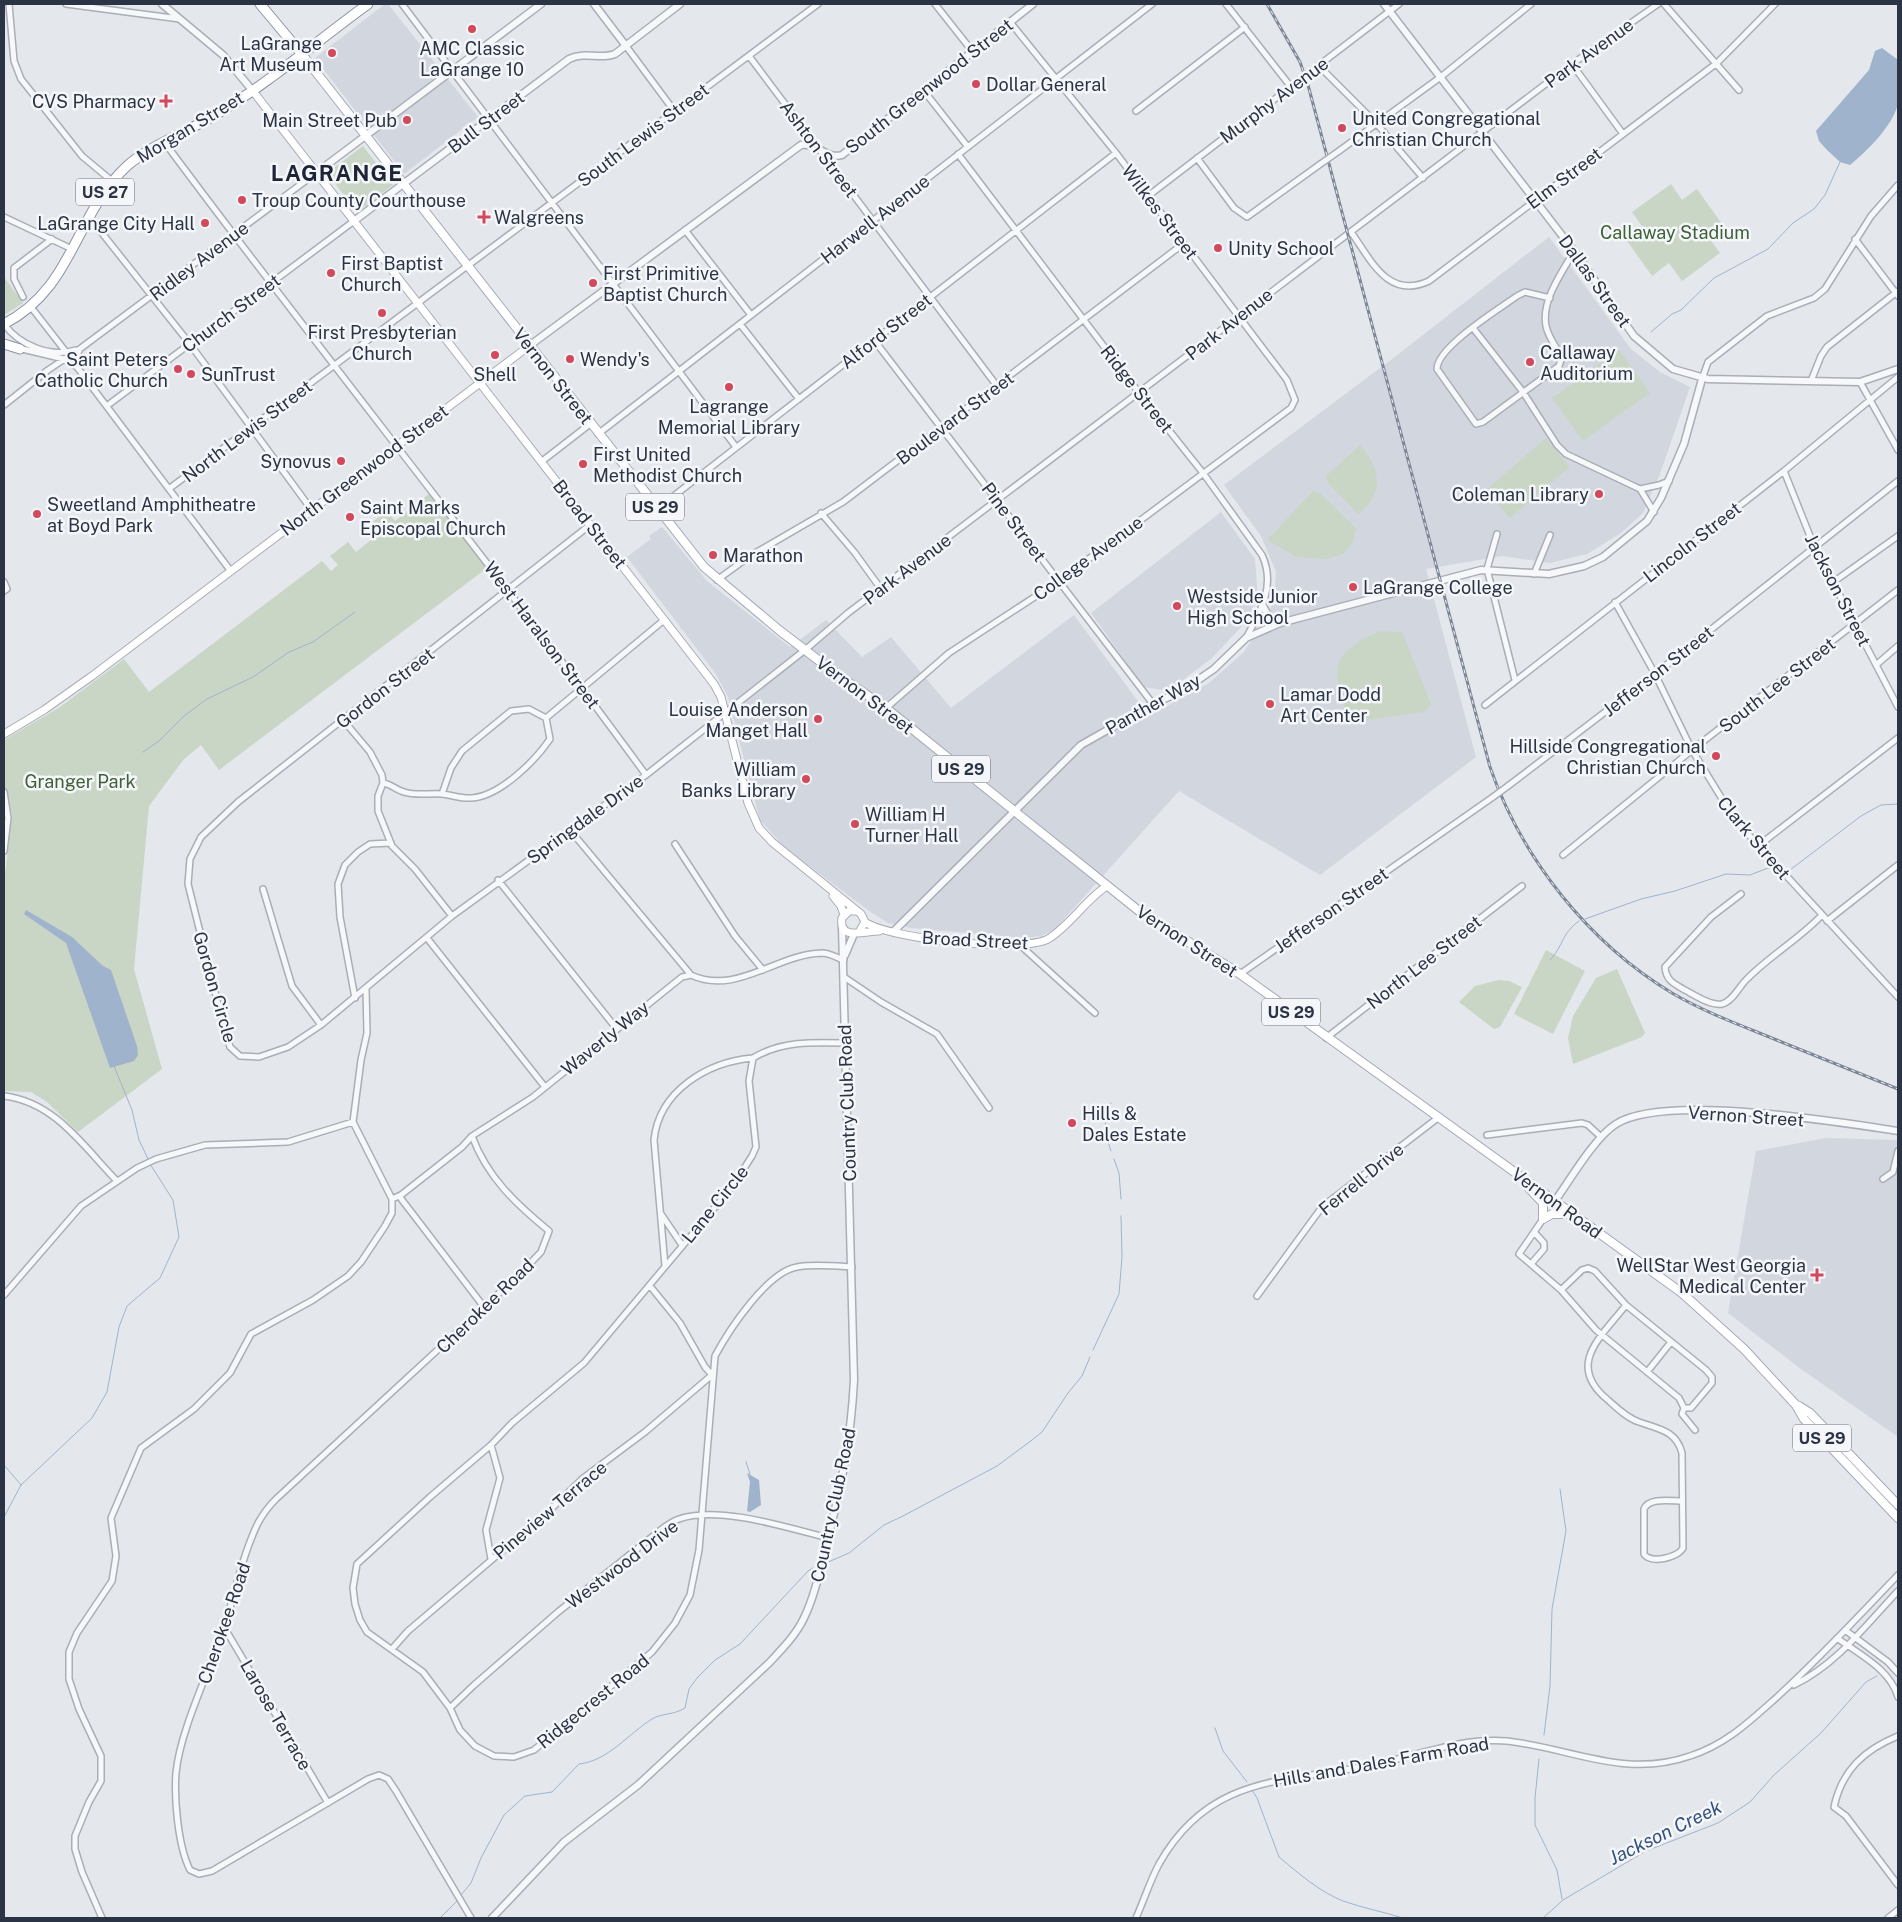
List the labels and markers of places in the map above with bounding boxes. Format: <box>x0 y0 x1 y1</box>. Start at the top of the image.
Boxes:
marker: AMC Classic LaGrange 10 <box>466 23 478 35</box>
place label: LaGrange Art Museum <box>219 33 322 75</box>
place label: AMC Classic LaGrange 10 <box>419 38 525 80</box>
marker: LaGrange Art Museum <box>326 47 338 59</box>
place label: Dollar General <box>986 74 1107 95</box>
marker: Dollar General <box>970 78 982 90</box>
place label: CVS Pharmacy <box>32 91 156 112</box>
marker: CVS Pharmacy <box>160 95 172 107</box>
place label: United Congregational Christian Church <box>1352 108 1541 150</box>
place label: Main Street Pub <box>262 110 397 131</box>
marker: Main Street Pub <box>401 114 413 126</box>
marker: United Congregational Christian Church <box>1336 122 1348 134</box>
place label: Troup County Courthouse <box>252 190 466 211</box>
marker: Troup County Courthouse <box>236 194 248 206</box>
place label: Walgreens <box>494 207 584 228</box>
marker: Walgreens <box>478 211 490 223</box>
place label: LaGrange City Hall <box>37 213 195 234</box>
marker: LaGrange City Hall <box>199 217 211 229</box>
place label: Unity School <box>1228 238 1334 259</box>
marker: Unity School <box>1212 242 1224 254</box>
place label: First Baptist Church <box>341 253 443 295</box>
place label: First Primitive Baptist Church <box>603 263 727 305</box>
marker: First Baptist Church <box>325 267 337 279</box>
marker: First Primitive Baptist Church <box>587 277 599 289</box>
marker: First Presbyterian Church <box>376 307 388 319</box>
place label: First Presbyterian Church <box>307 322 457 364</box>
place label: Callaway Auditorium <box>1540 342 1633 384</box>
place label: Saint Peters Catholic Church <box>34 349 168 391</box>
marker: Shell <box>489 349 501 361</box>
place label: Wendy's <box>580 349 650 370</box>
marker: Wendy's <box>564 353 576 365</box>
marker: Callaway Auditorium <box>1524 356 1536 368</box>
marker: Saint Peters Catholic Church <box>172 363 184 375</box>
place label: SunTrust <box>201 364 275 385</box>
place label: Shell <box>473 364 517 385</box>
marker: SunTrust <box>185 368 197 380</box>
marker: Lagrange Memorial Library <box>723 381 735 393</box>
place label: Lagrange Memorial Library <box>658 396 801 438</box>
place label: First United Methodist Church <box>593 444 742 486</box>
place label: Synovus <box>260 451 331 472</box>
marker: Synovus <box>335 455 347 467</box>
marker: First United Methodist Church <box>577 458 589 470</box>
place label: Coleman Library <box>1452 484 1589 505</box>
marker: Coleman Library <box>1593 488 1605 500</box>
place label: Sweetland Amphitheatre at Boyd Park <box>47 494 256 536</box>
place label: Saint Marks Episcopal Church <box>360 497 506 539</box>
marker: Sweetland Amphitheatre at Boyd Park <box>31 508 43 520</box>
marker: Saint Marks Episcopal Church <box>344 511 356 523</box>
place label: Marathon <box>723 545 803 566</box>
marker: Marathon <box>707 549 719 561</box>
place label: LaGrange College <box>1363 577 1513 598</box>
marker: LaGrange College <box>1347 581 1359 593</box>
place label: Westside Junior High School <box>1187 586 1318 628</box>
marker: Westside Junior High School <box>1171 600 1183 612</box>
place label: Lamar Dodd Art Center <box>1280 684 1381 726</box>
marker: Lamar Dodd Art Center <box>1264 698 1276 710</box>
place label: Louise Anderson Manget Hall <box>668 699 808 741</box>
marker: Louise Anderson Manget Hall <box>812 713 824 725</box>
place label: Hillside Congregational Christian Church <box>1509 736 1706 778</box>
marker: Hillside Congregational Christian Church <box>1710 750 1722 762</box>
place label: William Banks Library <box>681 759 796 801</box>
marker: William Banks Library <box>800 773 812 785</box>
place label: William H Turner Hall <box>865 804 959 846</box>
marker: William H Turner Hall <box>849 818 861 830</box>
place label: Hills & Dales Estate <box>1082 1103 1186 1145</box>
marker: Hills & Dales Estate <box>1066 1117 1078 1129</box>
place label: WellStar West Georgia Medical Center <box>1617 1255 1806 1297</box>
marker: WellStar West Georgia Medical Center <box>1810 1268 1824 1282</box>

